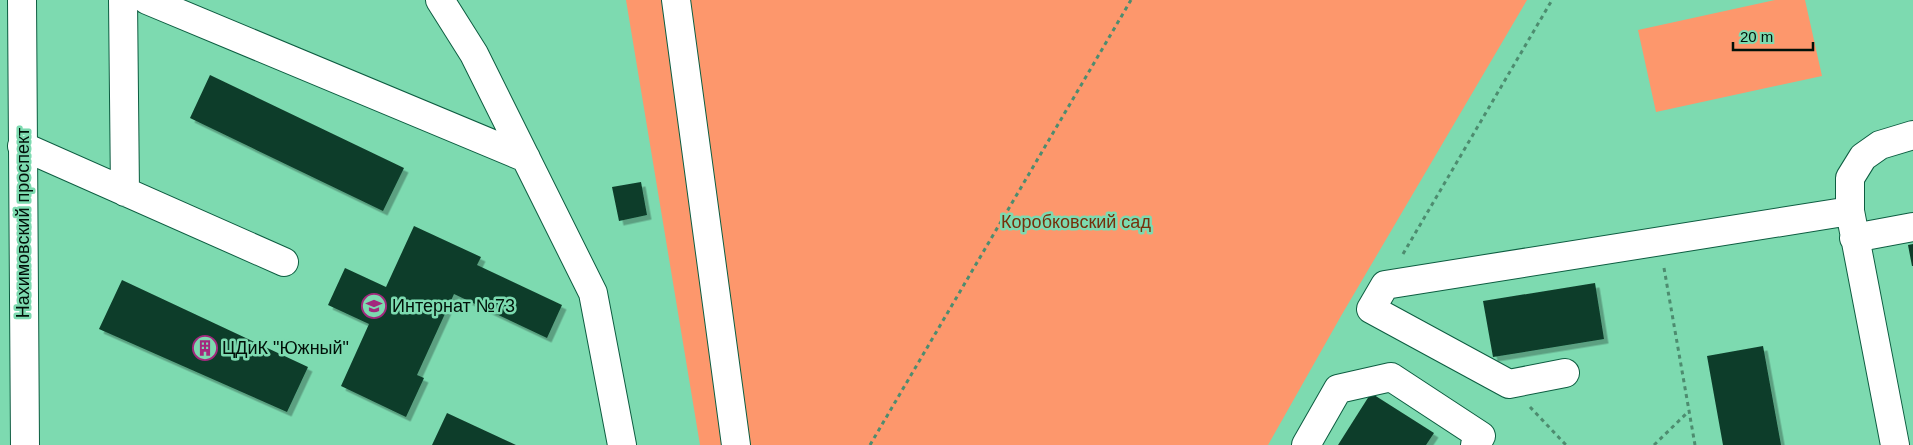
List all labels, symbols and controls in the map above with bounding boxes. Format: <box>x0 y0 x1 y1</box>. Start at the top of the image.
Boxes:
scale bar <box>1733 20 1813 52</box>
text: 20 m <box>1740 28 1773 45</box>
street label: Нахимовский проспект <box>13 128 33 318</box>
park label: Коробковский сад <box>1001 212 1151 232</box>
school or university icon: Интернат №73 <box>361 293 387 319</box>
place label: Интернат №73 <box>392 296 515 316</box>
building icon: ЦДиК "Южный" <box>192 335 218 361</box>
place label: ЦДиК "Южный" <box>222 338 349 358</box>

